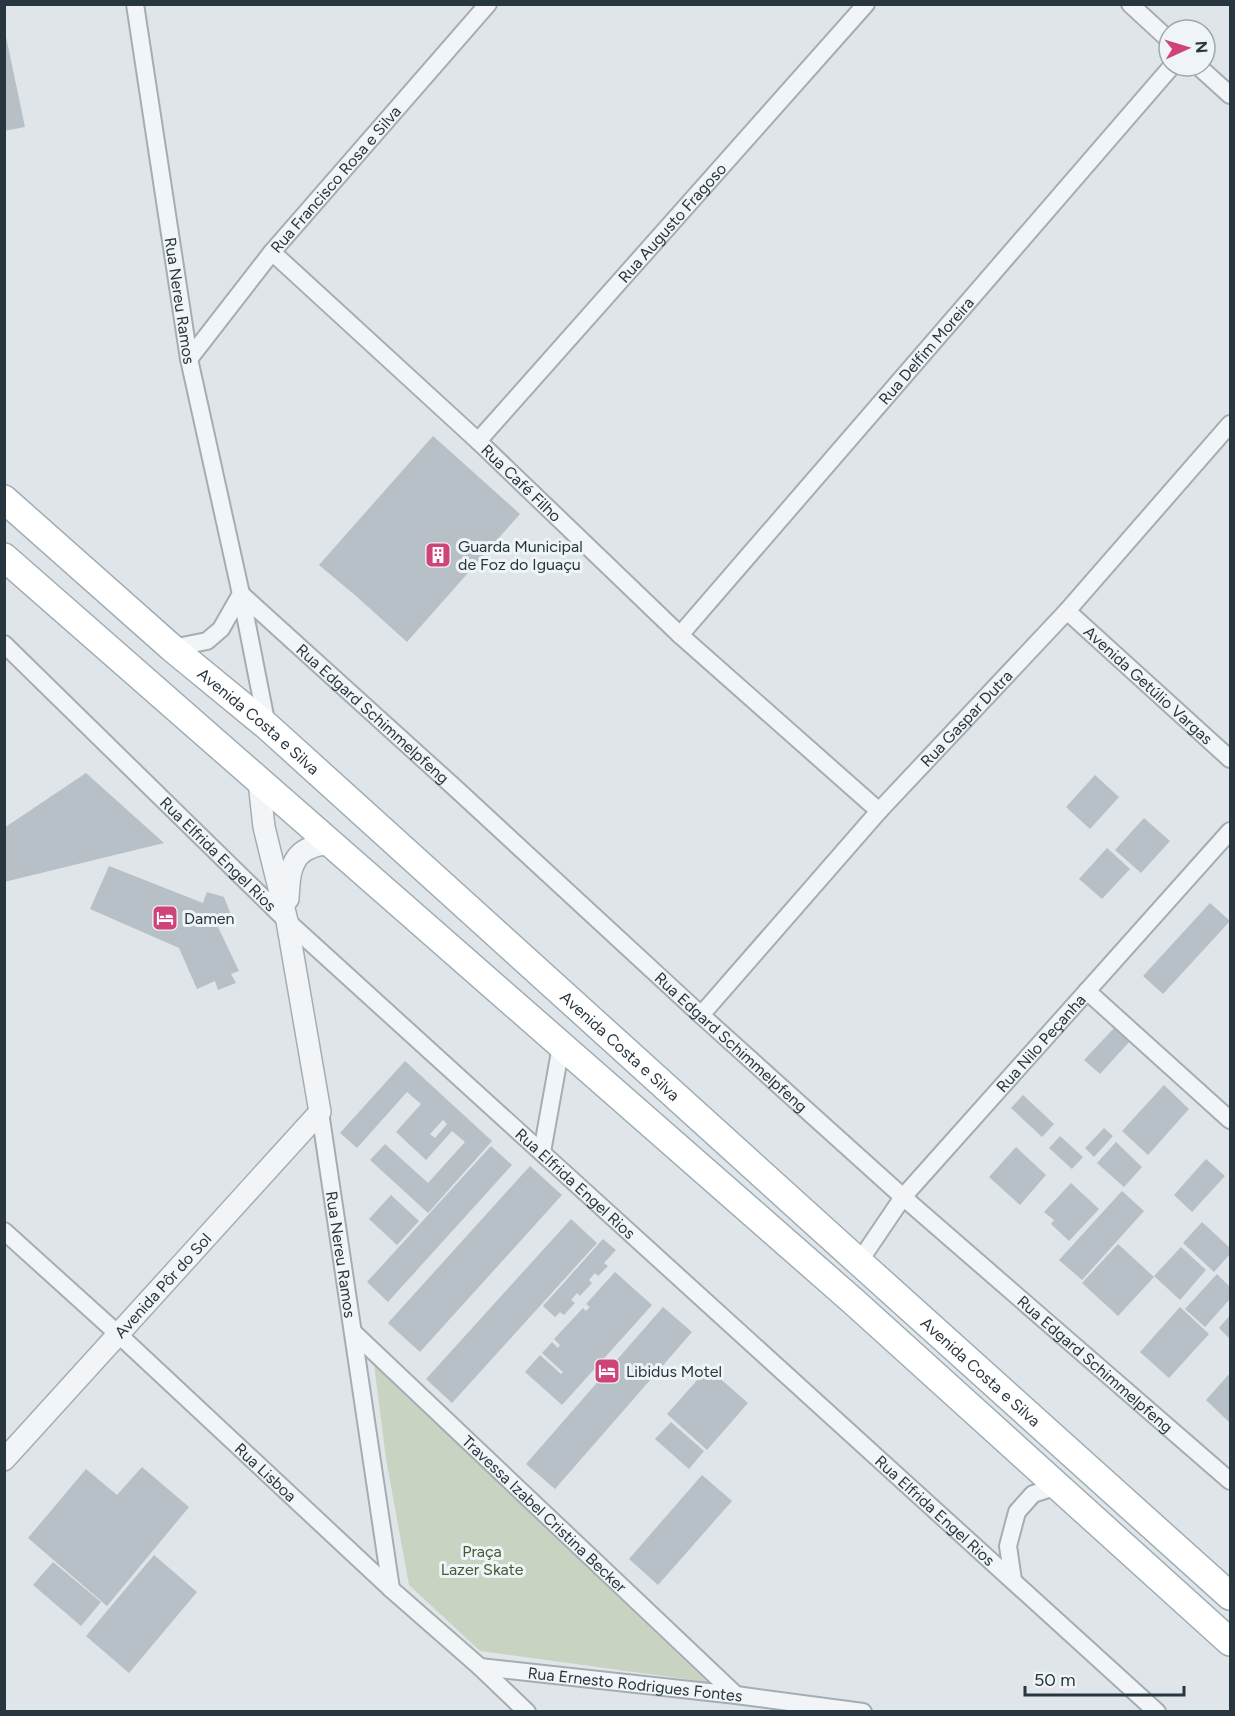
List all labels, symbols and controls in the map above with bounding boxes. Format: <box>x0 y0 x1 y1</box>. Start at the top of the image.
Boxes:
north arrow <box>1157 18 1217 78</box>
text: N <box>1192 40 1211 54</box>
street label: Rua Francisco Rosa e Silva <box>267 102 405 257</box>
street label: Rua Augusto Fragoso <box>614 159 730 287</box>
street label: Rua Nereu Ramos <box>161 236 199 366</box>
street label: Rua Delfim Moreira <box>875 293 978 409</box>
street label: Rua Café Filho <box>477 441 565 526</box>
place label: Guarda Municipal de Foz do Iguaçu <box>458 537 583 574</box>
building icon: Guarda Municipal de Foz do Iguaçu <box>423 540 453 570</box>
street label: Avenida Getúlio Vargas <box>1080 622 1216 749</box>
street label: Rua Edgard Schimmelpfeng <box>292 640 453 788</box>
street label: Avenida Costa e Silva <box>194 664 323 779</box>
street label: Rua Gaspar Dutra <box>917 666 1016 771</box>
street label: Rua Elfrida Engel Rios <box>156 793 280 915</box>
hotel icon: Damen <box>150 903 180 933</box>
place label: Damen <box>184 909 235 928</box>
street label: Rua Edgard Schimmelpfeng <box>651 968 811 1116</box>
street label: Avenida Costa e Silva <box>556 987 683 1105</box>
street label: Rua Nilo Peçanha <box>992 991 1090 1096</box>
street label: Rua Elfrida Engel Rios <box>511 1124 639 1243</box>
street label: Rua Nereu Ramos <box>322 1190 360 1319</box>
street label: Avenida Pôr do Sol <box>111 1229 215 1342</box>
street label: Rua Edgard Schimmelpfeng <box>1013 1292 1176 1437</box>
street label: Avenida Costa e Silva <box>917 1313 1044 1431</box>
hotel icon: Libidus Motel <box>592 1356 622 1386</box>
place label: Libidus Motel <box>626 1362 722 1381</box>
street label: Travessa Izabel Cristina Becker <box>458 1432 631 1597</box>
street label: Rua Lisboa <box>231 1439 300 1506</box>
street label: Rua Elfrida Engel Rios <box>871 1451 999 1570</box>
park label: Praça Lazer Skate <box>441 1542 524 1579</box>
scale bar <box>1025 1659 1184 1697</box>
street label: Rua Ernesto Rodrigues Fontes <box>527 1663 744 1706</box>
text: 50 m <box>1034 1669 1076 1691</box>

